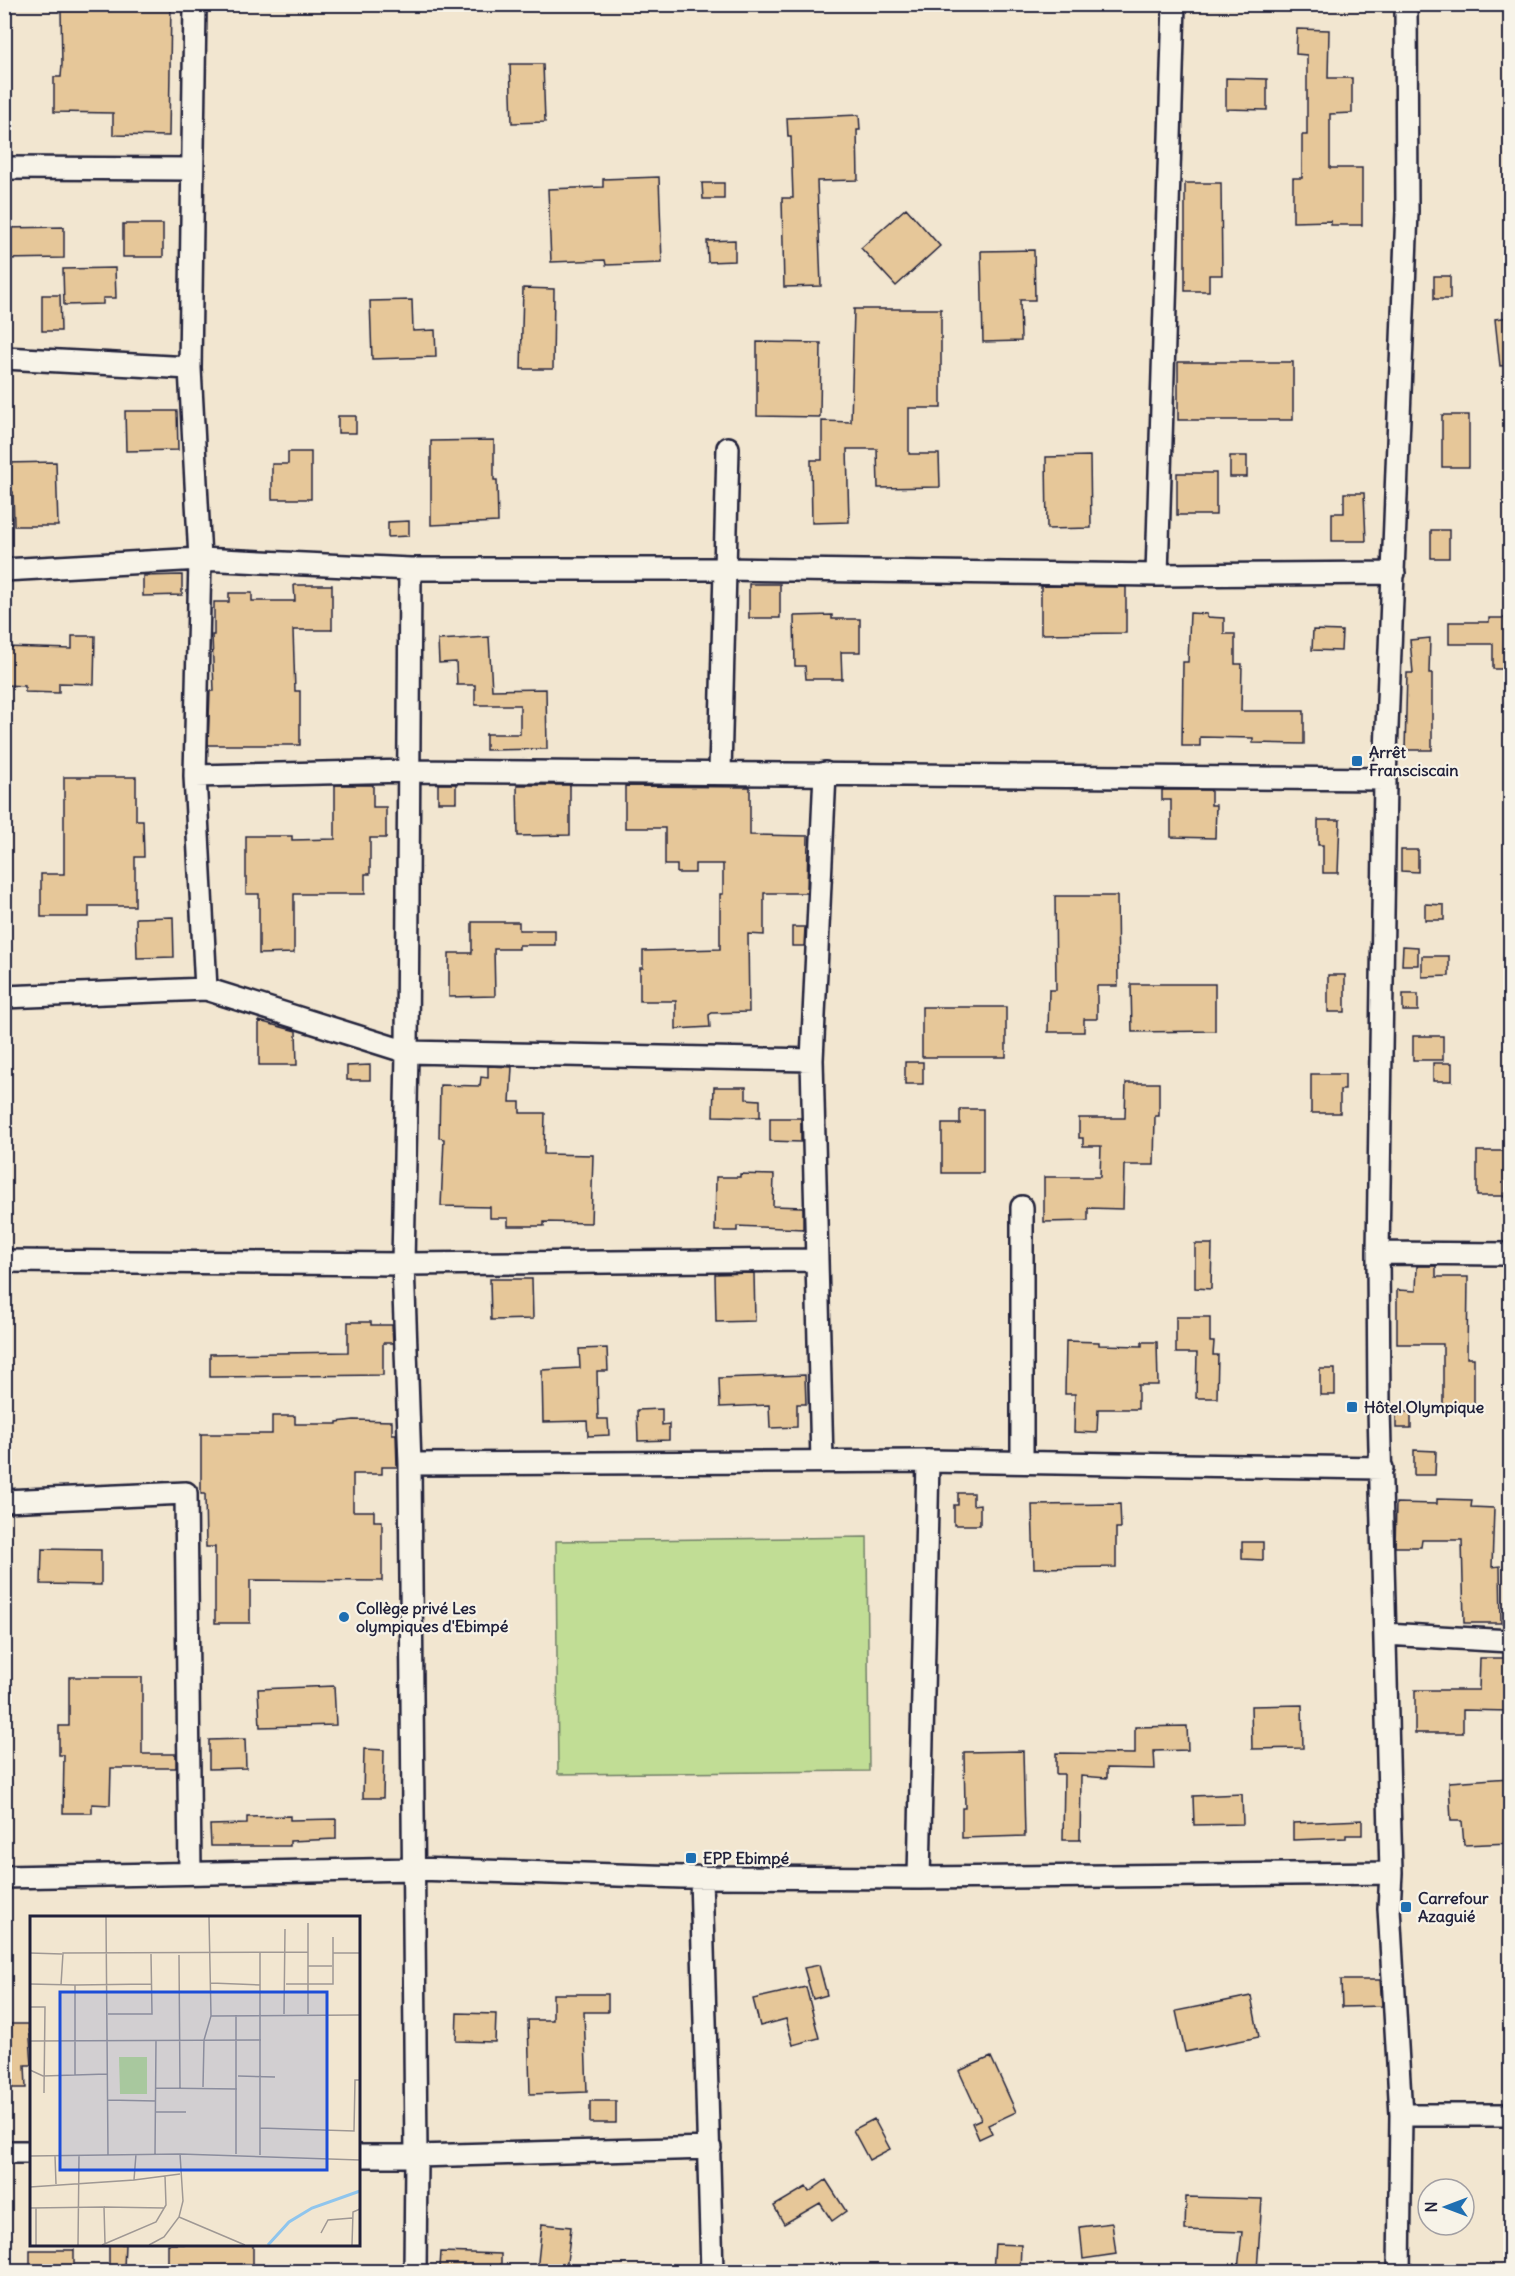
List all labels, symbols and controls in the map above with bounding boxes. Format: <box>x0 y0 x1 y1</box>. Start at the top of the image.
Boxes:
place label: Arrêt Fransciscain <box>1369 742 1458 780</box>
marker: Arrêt Fransciscain <box>1350 754 1364 768</box>
place label: Hôtel Olympique <box>1364 1397 1485 1418</box>
marker: Hôtel Olympique <box>1345 1400 1359 1414</box>
place label: Collège privé Les olympiques d'Ebimpé <box>356 1598 509 1637</box>
marker: Collège privé Les olympiques d'Ebimpé <box>337 1610 351 1624</box>
place label: EPP Ebimpé <box>703 1848 789 1869</box>
marker: EPP Ebimpé <box>684 1851 698 1865</box>
place label: Carrefour Azaguié <box>1418 1888 1489 1927</box>
marker: Carrefour Azaguié <box>1399 1900 1413 1914</box>
inset map <box>30 1916 360 2246</box>
north arrow <box>1416 2177 1476 2237</box>
text: N <box>1421 2201 1441 2213</box>

